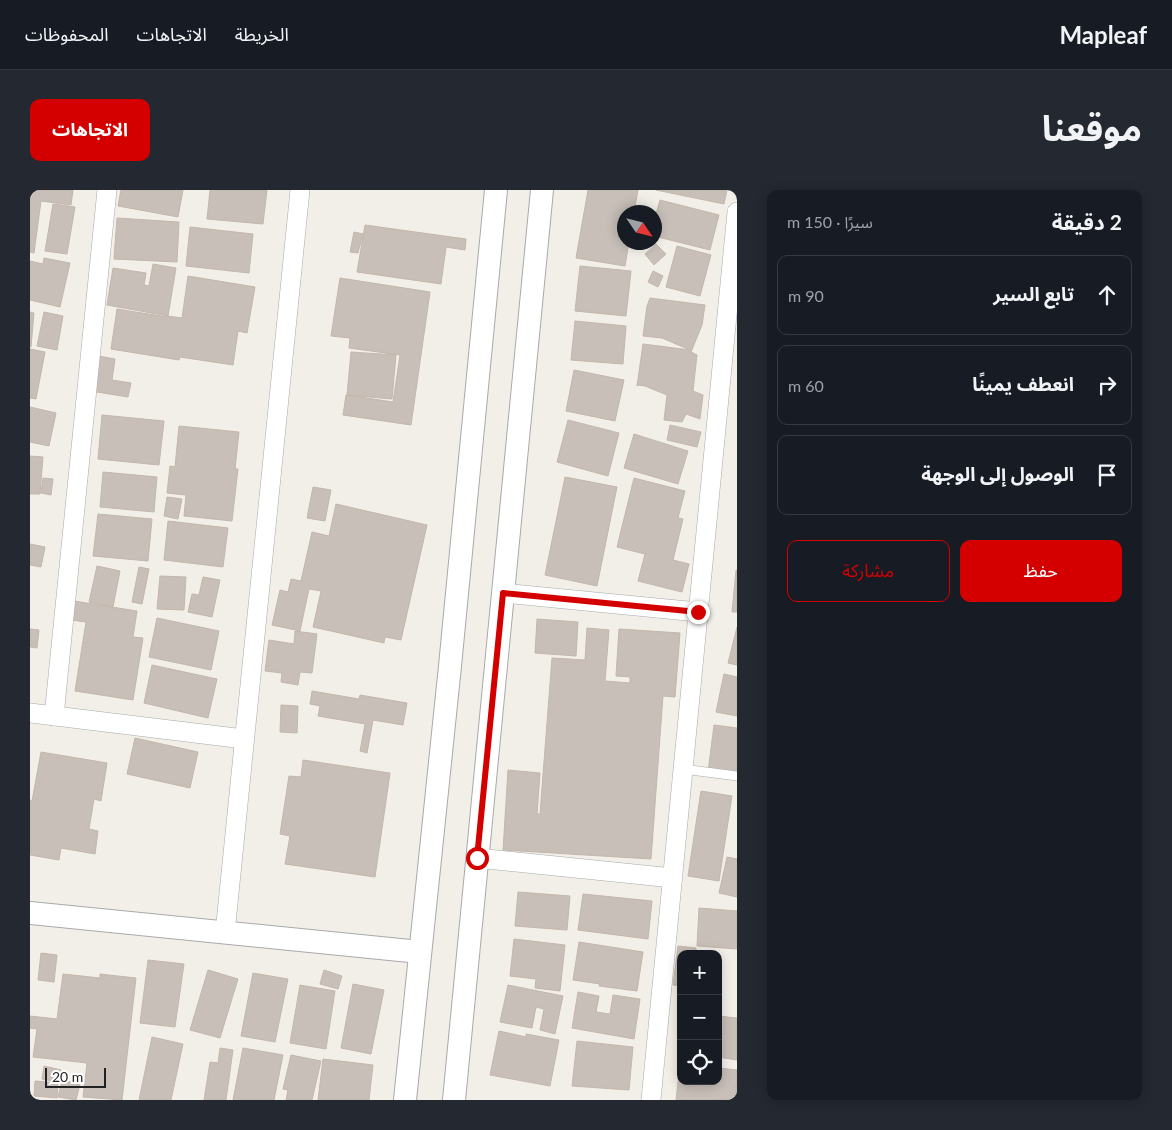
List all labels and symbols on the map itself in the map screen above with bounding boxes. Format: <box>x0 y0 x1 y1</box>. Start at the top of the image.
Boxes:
north arrow <box>617 205 662 250</box>
route end <box>687 601 710 624</box>
route start <box>466 847 489 870</box>
scale bar <box>45 1065 106 1088</box>

